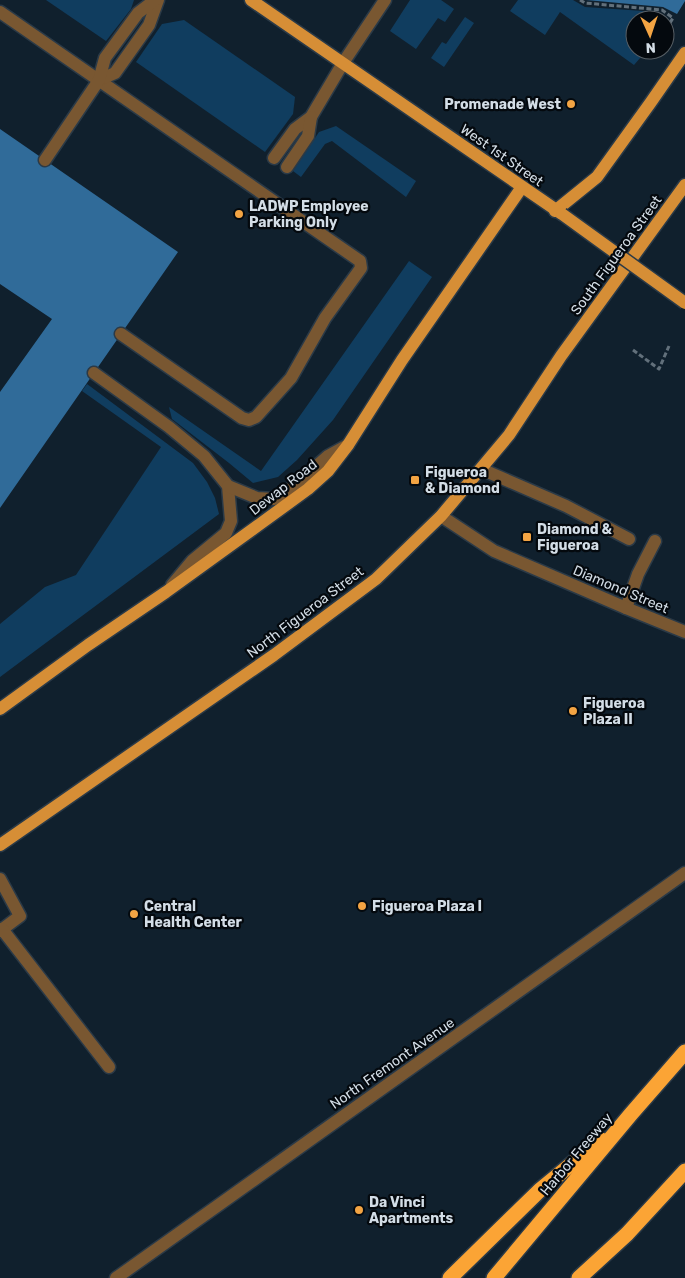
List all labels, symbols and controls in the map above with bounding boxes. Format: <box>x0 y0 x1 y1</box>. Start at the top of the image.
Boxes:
north arrow <box>625 10 675 60</box>
text: N <box>645 39 656 56</box>
place label: Promenade West <box>444 96 561 113</box>
marker: Promenade West <box>565 98 577 110</box>
street label: West 1st Street <box>457 121 547 191</box>
street label: South Figueroa Street <box>567 192 666 318</box>
place label: LADWP Employee Parking Only <box>249 198 369 231</box>
marker: LADWP Employee Parking Only <box>233 208 245 220</box>
street label: Dewap Road <box>246 456 320 519</box>
place label: Figueroa & Diamond <box>425 464 500 497</box>
marker: Figueroa & Diamond <box>409 474 421 486</box>
place label: Diamond & Figueroa <box>537 521 612 554</box>
marker: Diamond & Figueroa <box>521 531 533 543</box>
street label: Diamond Street <box>571 562 672 617</box>
street label: North Figueroa Street <box>244 563 367 662</box>
place label: Figueroa Plaza II <box>583 695 645 728</box>
marker: Figueroa Plaza II <box>567 705 579 717</box>
place label: Central Health Center <box>144 898 243 931</box>
place label: Figueroa Plaza I <box>372 898 482 915</box>
marker: Figueroa Plaza I <box>356 900 368 912</box>
marker: Central Health Center <box>128 908 140 920</box>
street label: North Fremont Avenue <box>327 1014 458 1113</box>
street label: Harbor Freeway <box>537 1109 616 1199</box>
place label: Da Vinci Apartments <box>369 1194 454 1227</box>
marker: Da Vinci Apartments <box>353 1204 365 1216</box>

